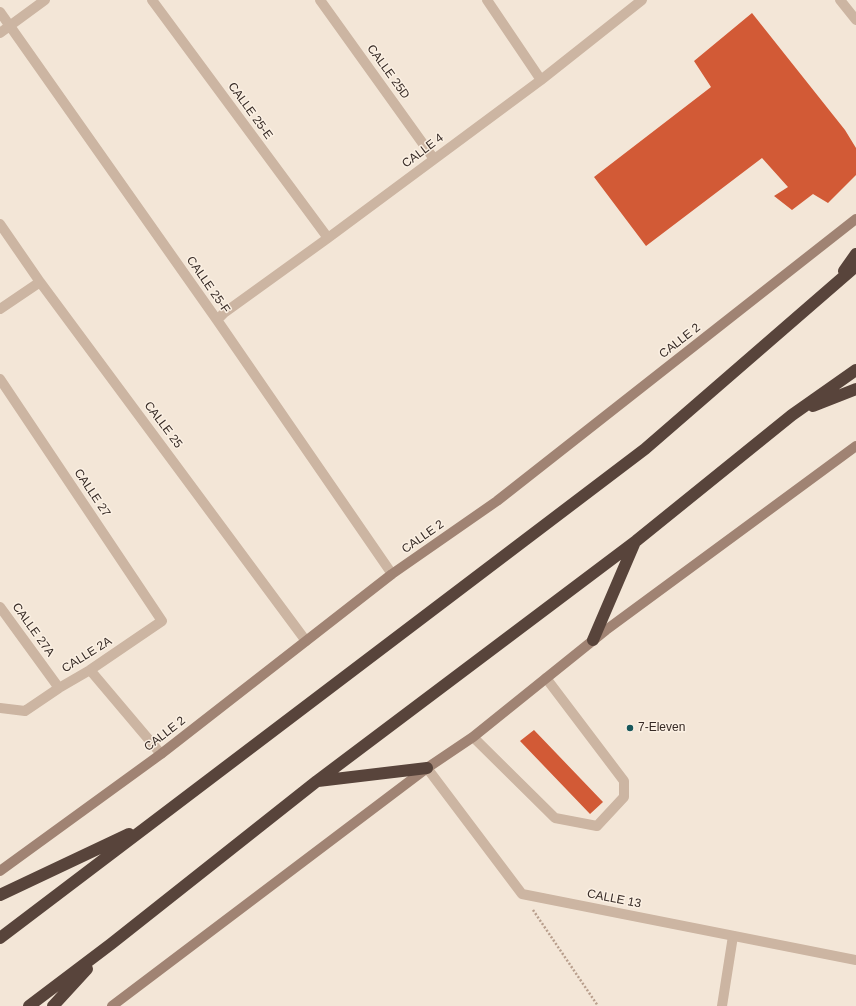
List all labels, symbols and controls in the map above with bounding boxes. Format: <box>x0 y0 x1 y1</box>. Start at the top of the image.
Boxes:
street label: CALLE 25D <box>364 42 412 102</box>
street label: CALLE 25-E <box>225 80 275 142</box>
street label: CALLE 4 <box>399 131 447 171</box>
street label: CALLE 25-F <box>183 254 233 316</box>
street label: CALLE 2 <box>657 321 703 361</box>
street label: CALLE 25 <box>141 399 185 451</box>
street label: CALLE 27 <box>71 466 113 520</box>
street label: CALLE 2 <box>399 517 447 557</box>
street label: CALLE 27A <box>9 600 57 660</box>
street label: CALLE 2A <box>59 634 115 676</box>
street label: CALLE 2 <box>142 714 188 754</box>
place label: 7-Eleven <box>638 721 685 735</box>
marker: 7-Eleven <box>625 723 635 733</box>
street label: CALLE 13 <box>586 887 642 911</box>

